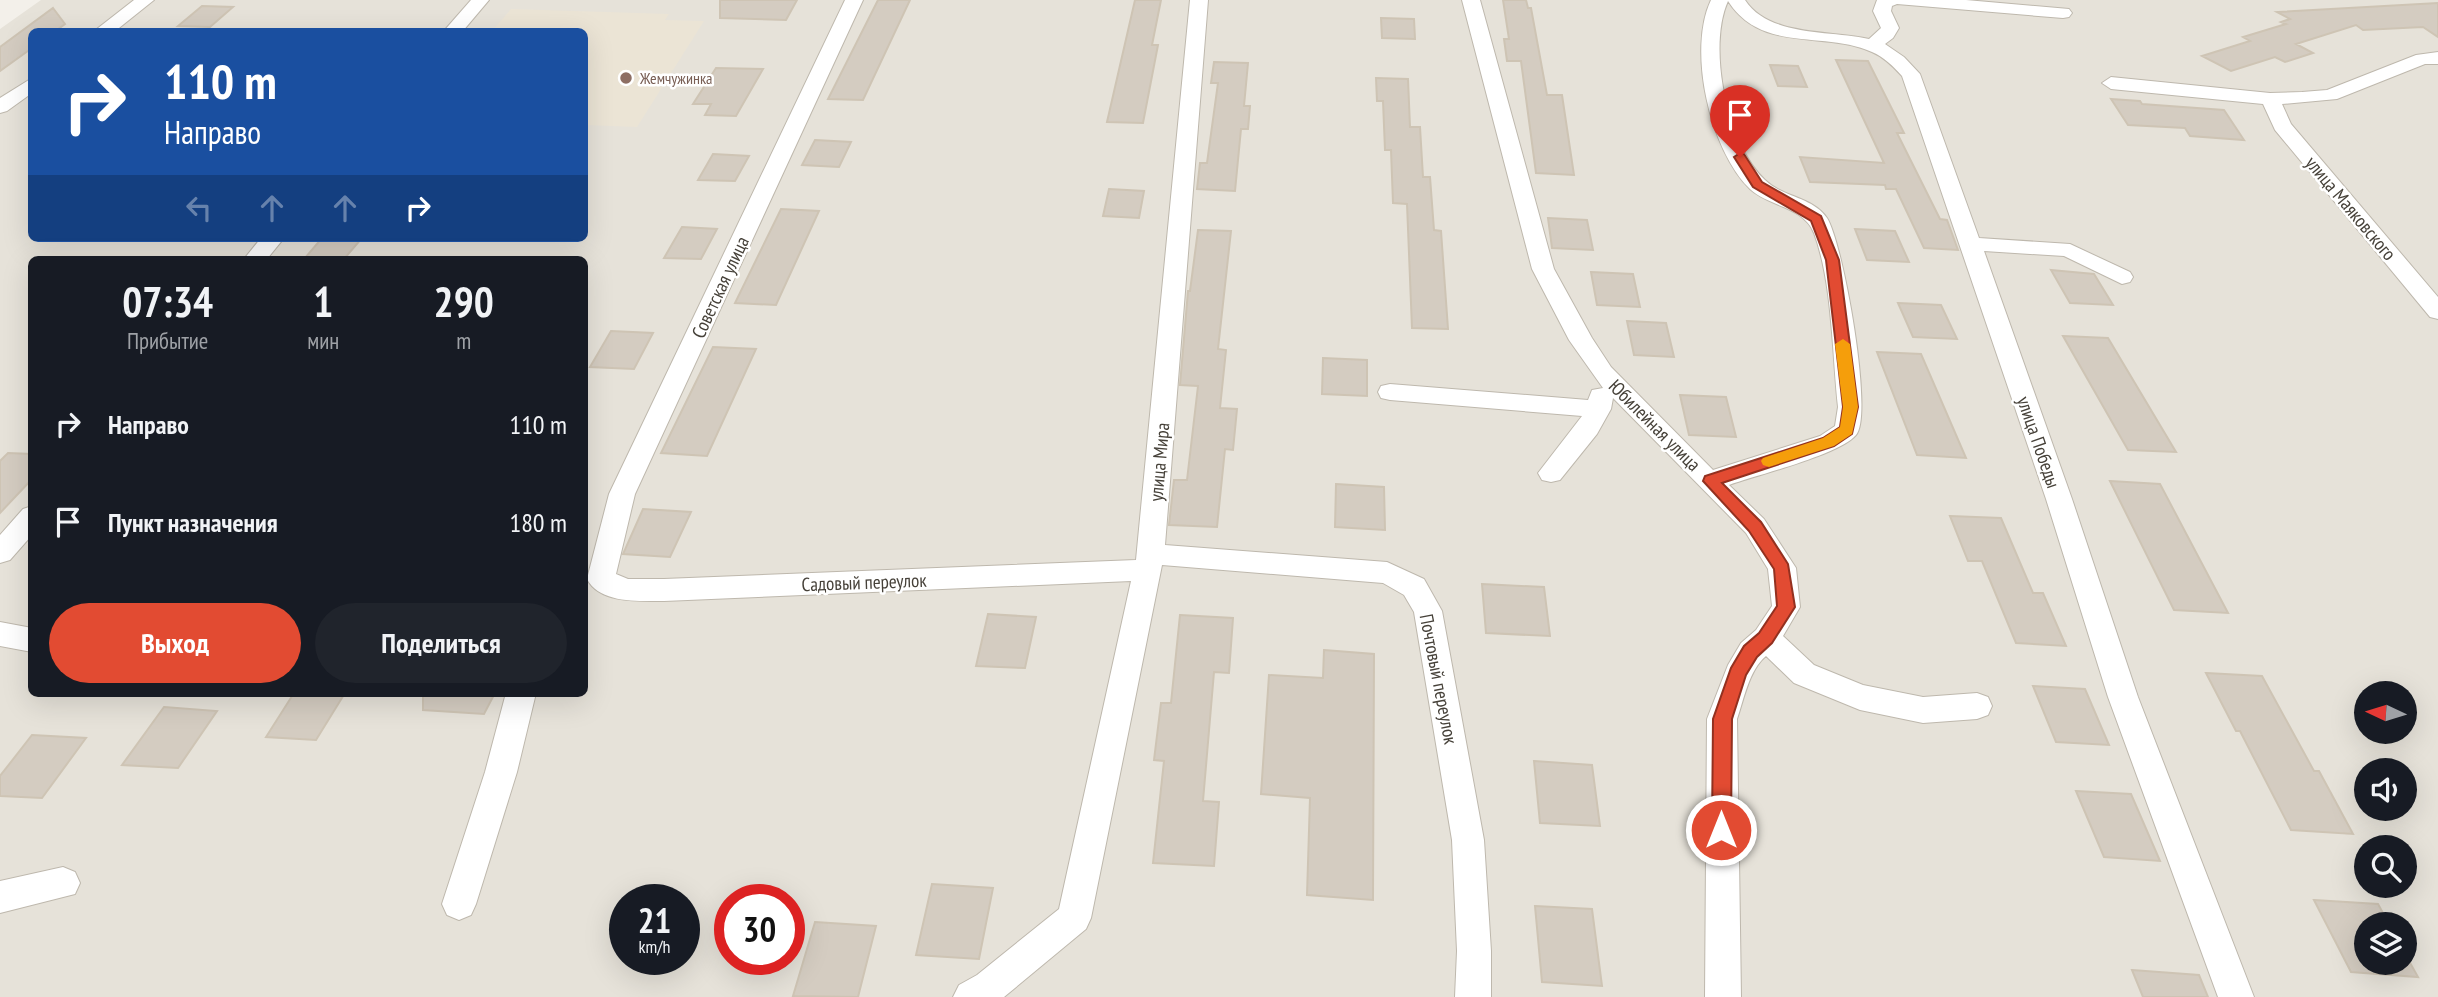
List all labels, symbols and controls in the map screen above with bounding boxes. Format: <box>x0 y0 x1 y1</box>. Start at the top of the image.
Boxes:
text: 110 m <box>164 49 277 113</box>
icon: right <box>49 56 140 147</box>
place label: Жемчужинка <box>639 68 713 88</box>
marker: Жемчужинка <box>618 70 634 86</box>
pin <box>1710 85 1770 157</box>
icon: arrive <box>1721 96 1759 134</box>
text: Направо <box>164 111 261 153</box>
street label: улица Маяковского <box>2300 151 2402 265</box>
icon: left <box>180 189 218 227</box>
icon: ahead <box>253 189 291 227</box>
icon: ahead <box>326 189 364 227</box>
icon: right <box>399 189 437 227</box>
street label: Советская улица <box>686 232 754 342</box>
text: 07:34 <box>122 274 213 329</box>
text: 1 <box>313 274 333 329</box>
text: 290 <box>434 274 494 329</box>
text: Прибытие <box>127 326 208 355</box>
text: мин <box>307 326 339 355</box>
text: m <box>456 326 471 355</box>
street label: Юбилейная улица <box>1604 374 1706 476</box>
street label: улица Победы <box>2012 393 2066 491</box>
icon: right <box>49 405 87 443</box>
text: Направо <box>108 408 189 441</box>
text: 110 m <box>509 408 567 441</box>
street label: улица Мира <box>1144 421 1174 503</box>
icon: arrive <box>49 503 87 541</box>
text: Пункт назначения <box>108 506 278 539</box>
text: 180 m <box>509 506 567 539</box>
street label: Садовый переулок <box>801 568 928 596</box>
button: Выход <box>49 603 301 683</box>
button: Поделиться <box>315 603 567 683</box>
street label: Почтовый переулок <box>1415 612 1464 747</box>
north arrow <box>2354 681 2417 744</box>
map controls <box>2354 681 2417 975</box>
button: sound <box>2354 758 2417 821</box>
position arrow <box>1684 793 1758 867</box>
button: search <box>2354 835 2417 898</box>
speed limit sign: 30 <box>714 884 805 975</box>
text: 21 <box>638 897 671 943</box>
button: layers <box>2354 912 2417 975</box>
text: km/h <box>639 935 670 958</box>

